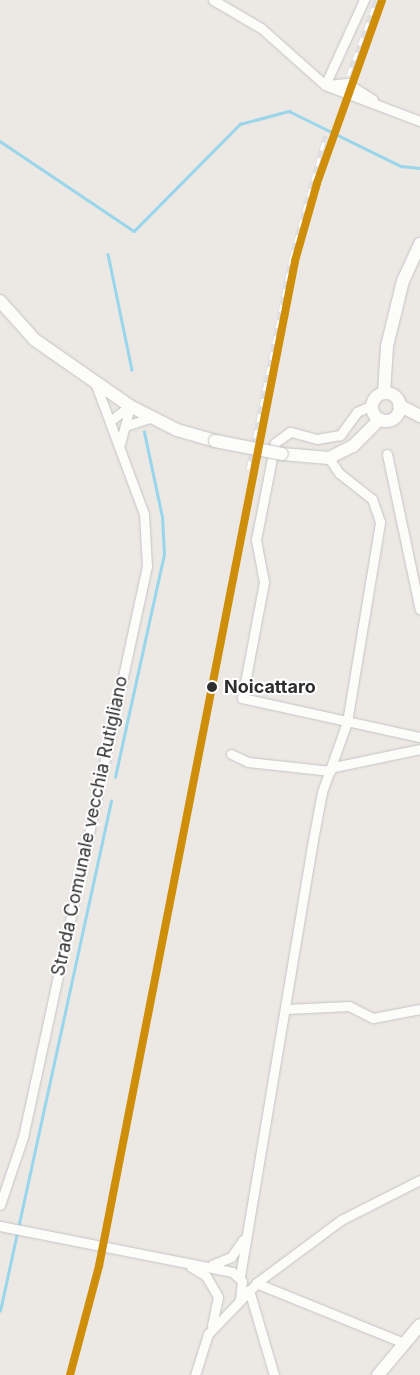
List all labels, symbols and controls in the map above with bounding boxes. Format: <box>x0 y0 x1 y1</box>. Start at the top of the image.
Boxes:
street label: Strada Comunale vecchia Rutigliano <box>48 674 132 978</box>
place label: Noicattaro <box>224 676 316 698</box>
marker: Noicattaro <box>203 678 221 696</box>

